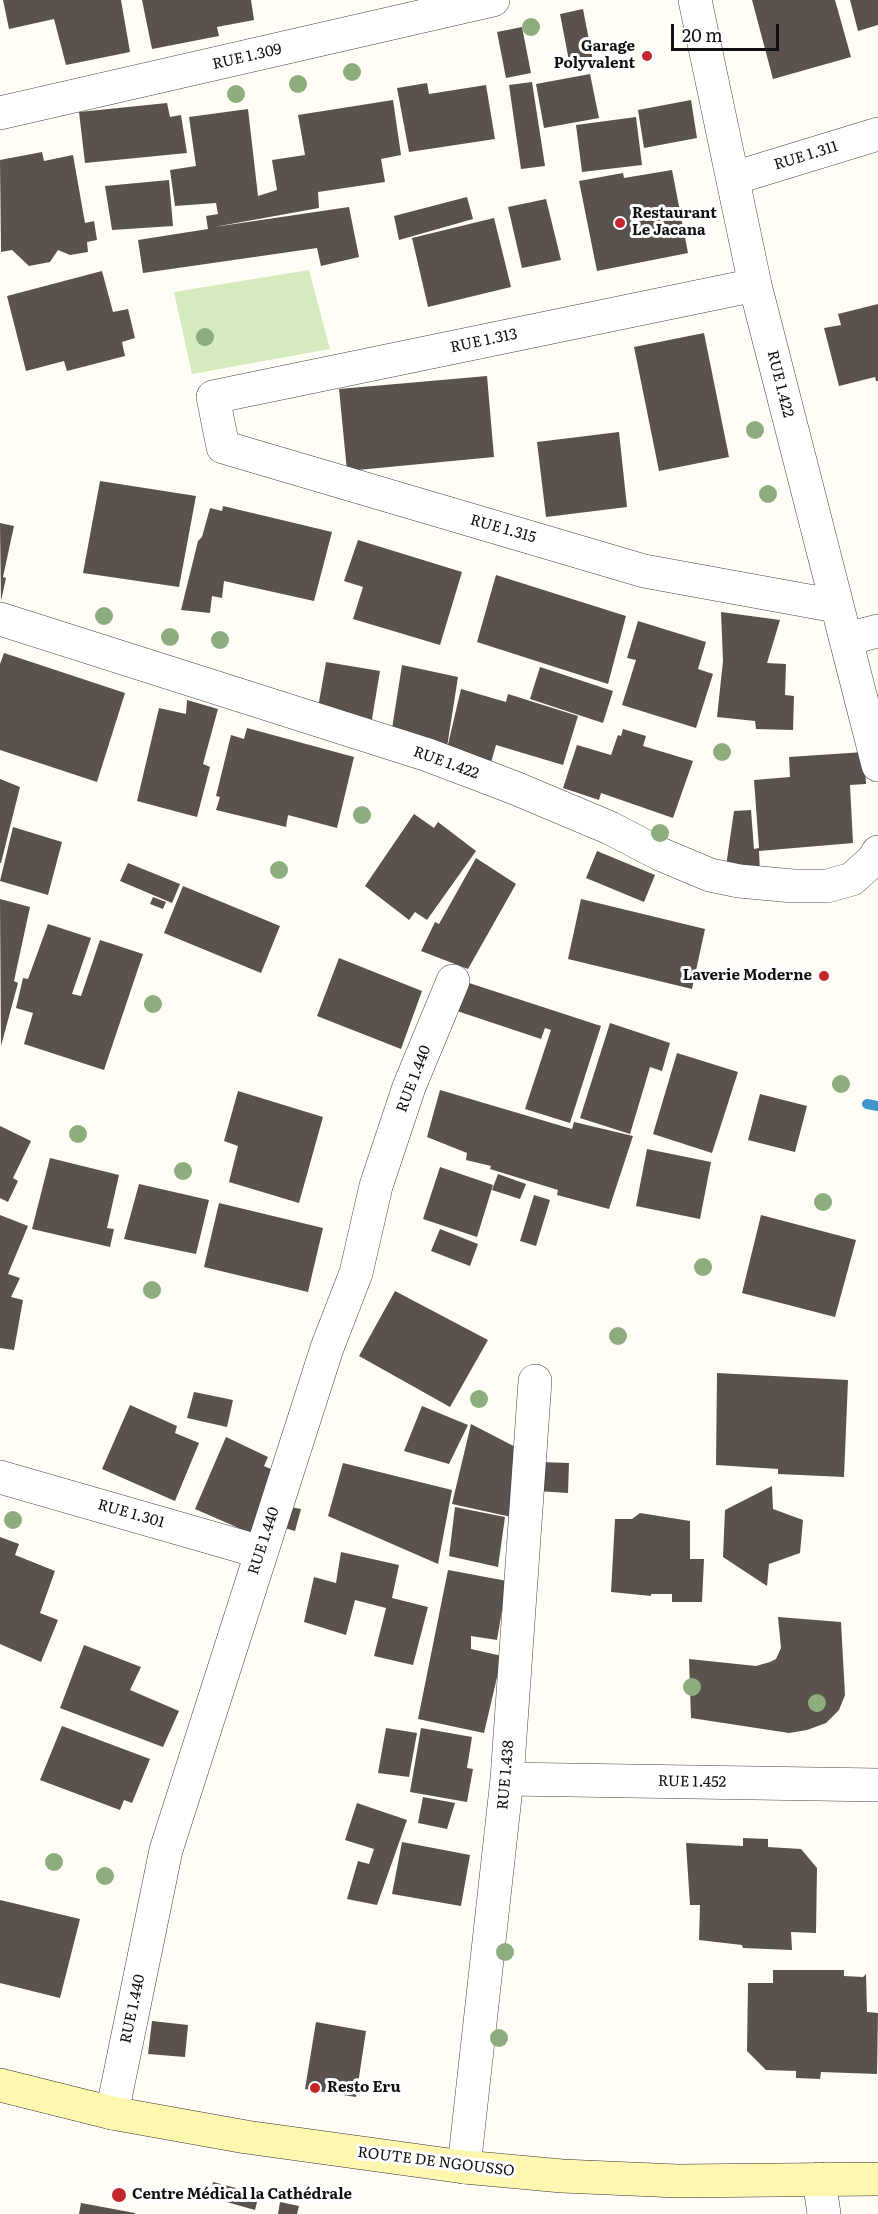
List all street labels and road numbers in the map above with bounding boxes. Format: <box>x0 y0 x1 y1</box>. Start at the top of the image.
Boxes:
street label: RUE 1.309 <box>211 40 283 74</box>
street label: RUE 1.311 <box>772 138 840 174</box>
street label: RUE 1.313 <box>449 325 519 357</box>
street label: RUE 1.422 <box>763 349 797 419</box>
street label: RUE 1.315 <box>468 511 538 547</box>
street label: RUE 1.422 <box>411 743 481 783</box>
street label: RUE 1.440 <box>393 1043 435 1115</box>
street label: RUE 1.301 <box>96 1496 166 1532</box>
street label: RUE 1.440 <box>245 1505 283 1577</box>
street label: RUE 1.438 <box>494 1739 518 1811</box>
street label: RUE 1.452 <box>658 1772 726 1792</box>
street label: RUE 1.440 <box>117 1973 149 2045</box>
street label: ROUTE DE NGOUSSO <box>357 2143 515 2181</box>

